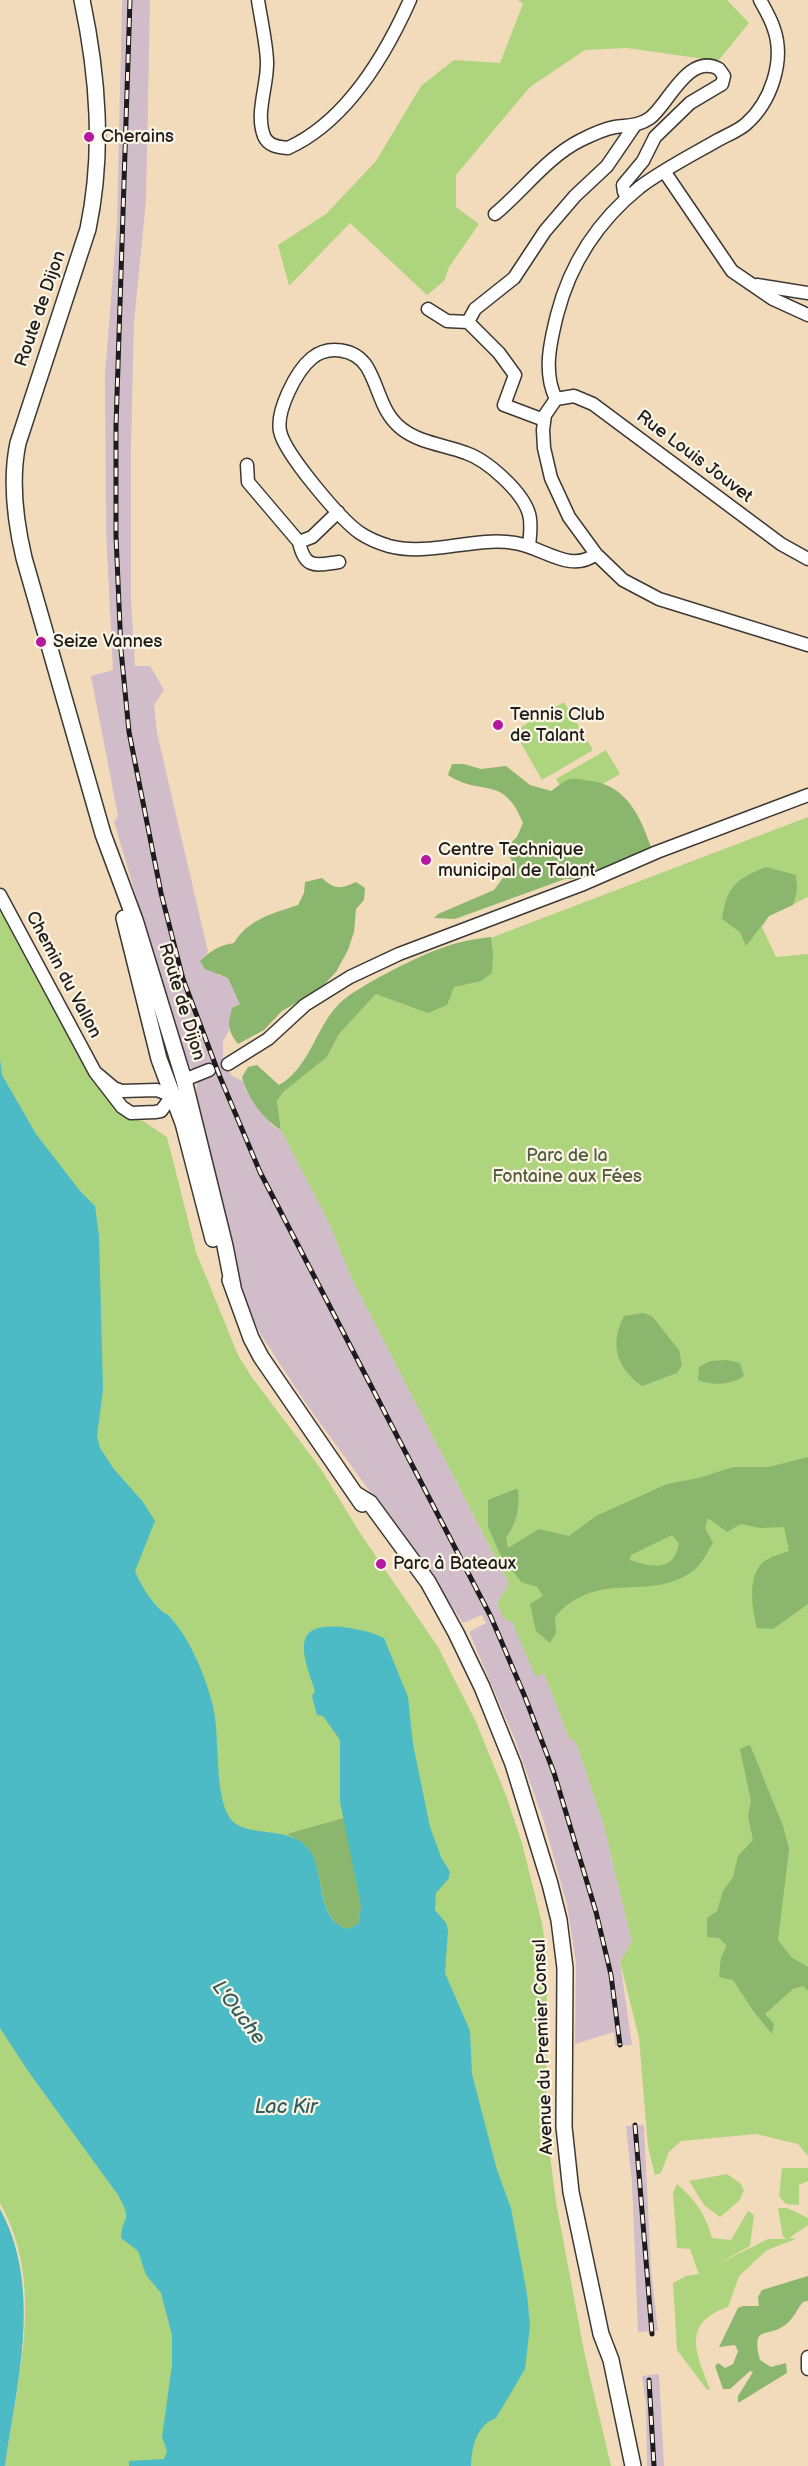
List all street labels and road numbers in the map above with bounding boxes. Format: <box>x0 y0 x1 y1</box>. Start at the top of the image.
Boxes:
street label: Route de Dijon <box>11 248 71 370</box>
street label: Rue Louis Jouvet <box>632 406 756 508</box>
street label: Chemin du Vallon <box>20 908 106 1042</box>
street label: Route de Dijon <box>153 941 209 1063</box>
street label: Avenue du Premier Consul <box>529 1939 559 2155</box>

